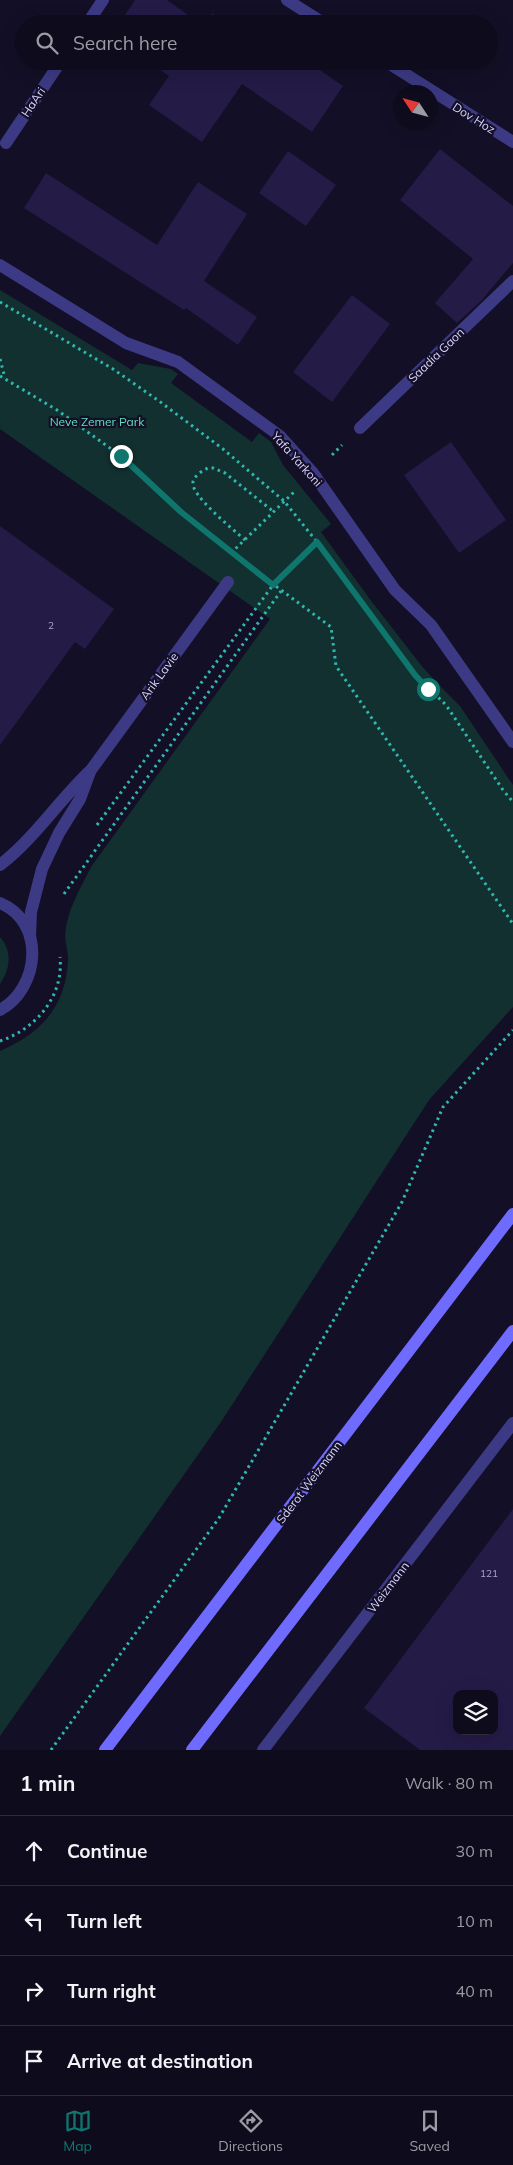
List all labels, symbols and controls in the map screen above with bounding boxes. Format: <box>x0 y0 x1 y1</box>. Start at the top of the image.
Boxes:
search box <box>15 15 498 70</box>
icon: search <box>33 29 61 57</box>
text: Search here <box>73 31 177 55</box>
street label: HaAri <box>18 84 48 120</box>
north arrow <box>393 85 438 130</box>
street label: Dov Hoz <box>450 99 498 137</box>
street label: Saadia Gaon <box>405 325 467 385</box>
park label: Neve Zemer Park <box>50 414 145 429</box>
street label: Yafa Yarkoni <box>268 428 326 490</box>
route end <box>110 445 133 468</box>
house number: 2 <box>48 619 54 632</box>
street label: Arik Lavie <box>137 649 181 703</box>
route start <box>417 678 440 701</box>
street label: Sderot Weizmann <box>273 1438 345 1526</box>
street label: Weizmann <box>364 1559 412 1615</box>
house number: 121 <box>480 1567 498 1580</box>
map controls <box>453 1690 498 1735</box>
button: layers <box>453 1690 498 1735</box>
text: 1 min <box>20 1770 75 1796</box>
text: Walk · 80 m <box>405 1773 493 1793</box>
icon: ahead <box>20 1837 48 1865</box>
text: Continue <box>67 1839 147 1863</box>
text: 30 m <box>456 1841 493 1861</box>
icon: left <box>20 1907 48 1935</box>
text: Turn left <box>67 1909 142 1933</box>
text: 10 m <box>456 1911 493 1931</box>
icon: right <box>20 1977 48 2005</box>
text: Turn right <box>67 1979 156 2003</box>
text: 40 m <box>456 1981 493 2001</box>
icon: arrive <box>20 2047 48 2075</box>
text: Arrive at destination <box>67 2049 253 2073</box>
tab: Map <box>63 2107 92 2155</box>
tab: Directions <box>218 2107 283 2155</box>
tab: Saved <box>409 2107 450 2155</box>

